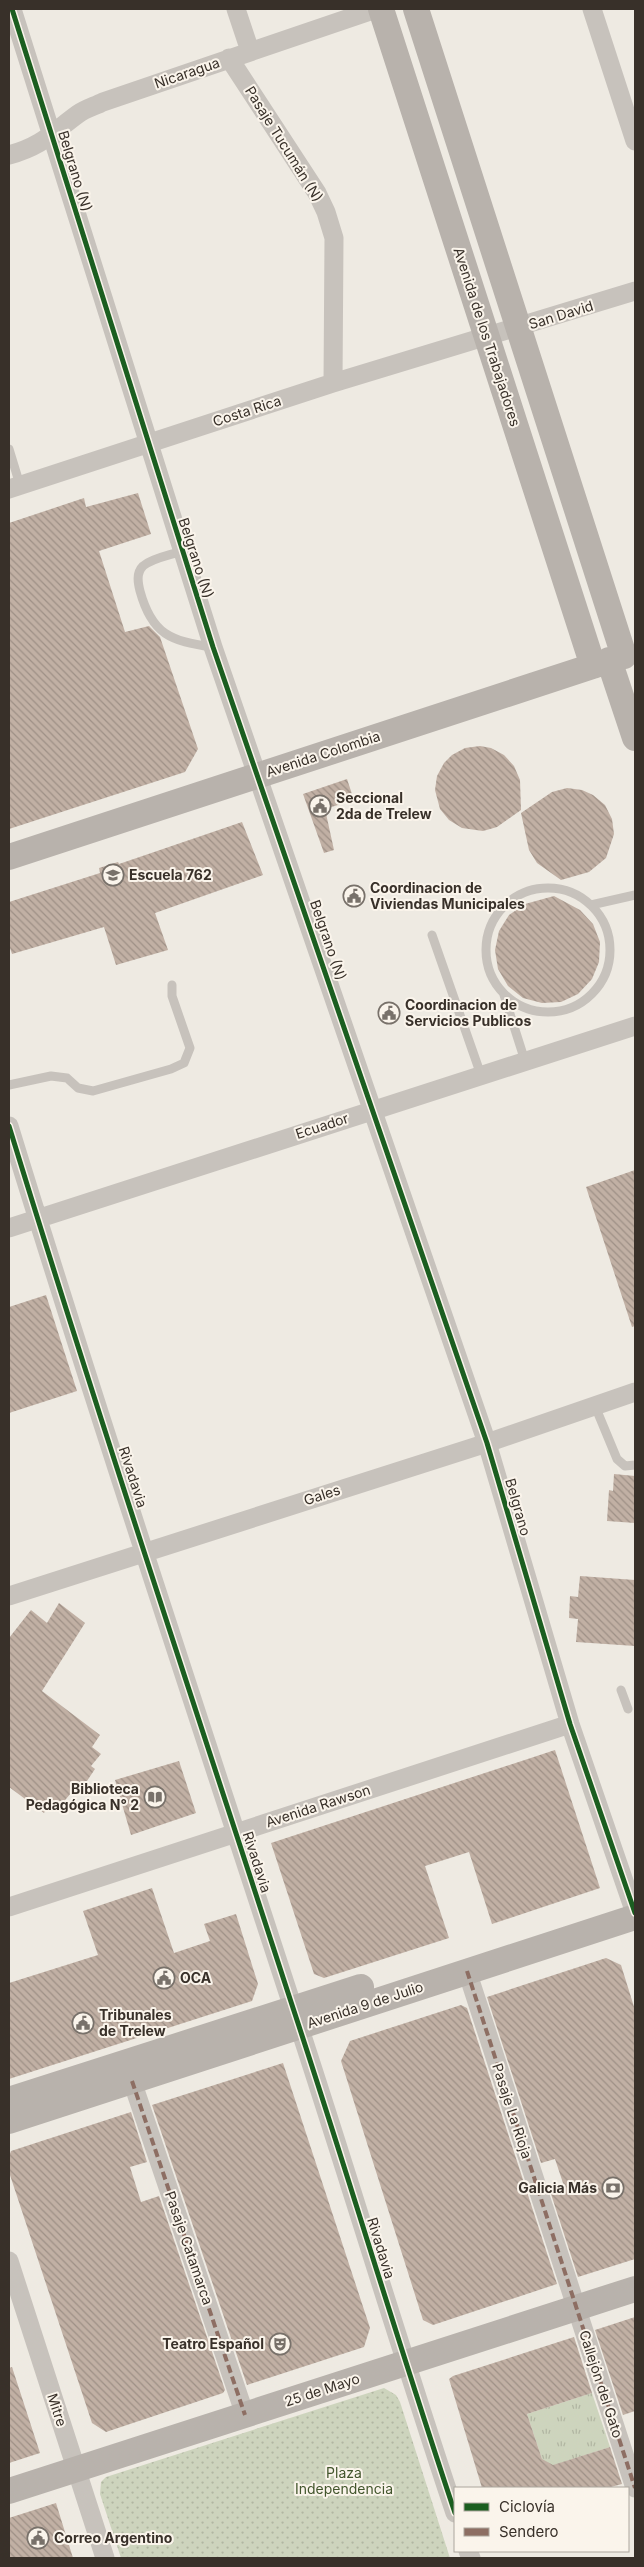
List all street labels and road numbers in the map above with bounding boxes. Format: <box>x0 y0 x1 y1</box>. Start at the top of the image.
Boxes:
street label: Nicaragua <box>152 53 222 92</box>
street label: Pasaje Tucumán (N) <box>242 83 327 205</box>
street label: Belgrano (N) <box>55 128 96 213</box>
street label: Avenida de los Trabajadores <box>450 245 524 428</box>
street label: San David <box>526 297 595 332</box>
street label: Costa Rica <box>211 391 283 430</box>
street label: Belgrano (N) <box>175 515 218 600</box>
street label: Avenida Colombia <box>264 727 382 780</box>
street label: Belgrano (N) <box>307 897 350 982</box>
street label: Ecuador <box>293 1109 351 1142</box>
street label: Rivadavia <box>116 1444 151 1510</box>
street label: Belgrano <box>502 1476 535 1538</box>
street label: Gales <box>302 1481 342 1508</box>
street label: Avenida Rawson <box>263 1781 372 1830</box>
street label: Rivadavia <box>240 1829 275 1895</box>
street label: Avenida 9 de Julio <box>305 1978 425 2031</box>
street label: Pasaje La Rioja <box>489 2061 536 2161</box>
street label: Pasaje Catamarca <box>162 2189 217 2307</box>
street label: Rivadavia <box>364 2215 399 2281</box>
street label: Callejón del Gato <box>576 2328 627 2440</box>
street label: 25 de Mayo <box>282 2369 362 2410</box>
street label: Mitre <box>44 2391 71 2429</box>

